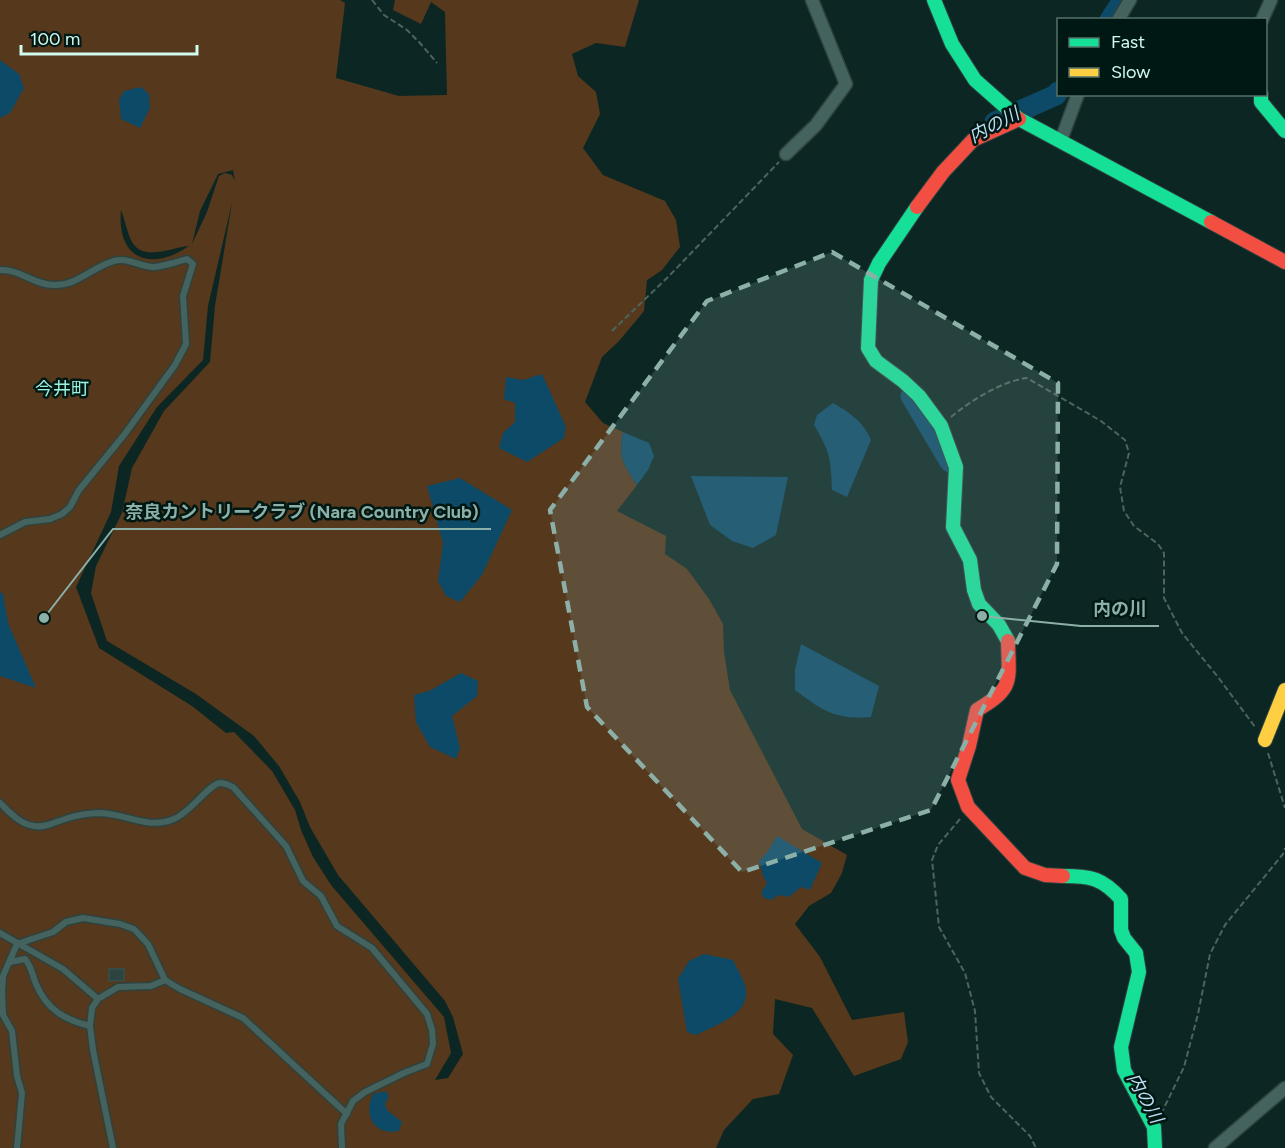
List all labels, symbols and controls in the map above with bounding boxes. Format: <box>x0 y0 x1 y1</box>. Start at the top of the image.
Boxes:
scale bar <box>21 18 196 56</box>
legend <box>1057 18 1267 96</box>
text: 100 m <box>30 28 80 50</box>
text: Fast <box>1111 31 1145 53</box>
text: Slow <box>1111 61 1150 83</box>
water label: 内の川 <box>965 102 1025 147</box>
district label: 今井町 <box>35 378 89 400</box>
callout: 奈良カントリークラブ (Nara Country Club) <box>113 493 491 529</box>
text: 奈良カントリークラブ (Nara Country Club) <box>125 501 479 523</box>
callout: 内の川 <box>1081 590 1159 626</box>
text: 内の川 <box>1093 598 1147 620</box>
water label: 内の川 <box>1122 1069 1169 1129</box>

